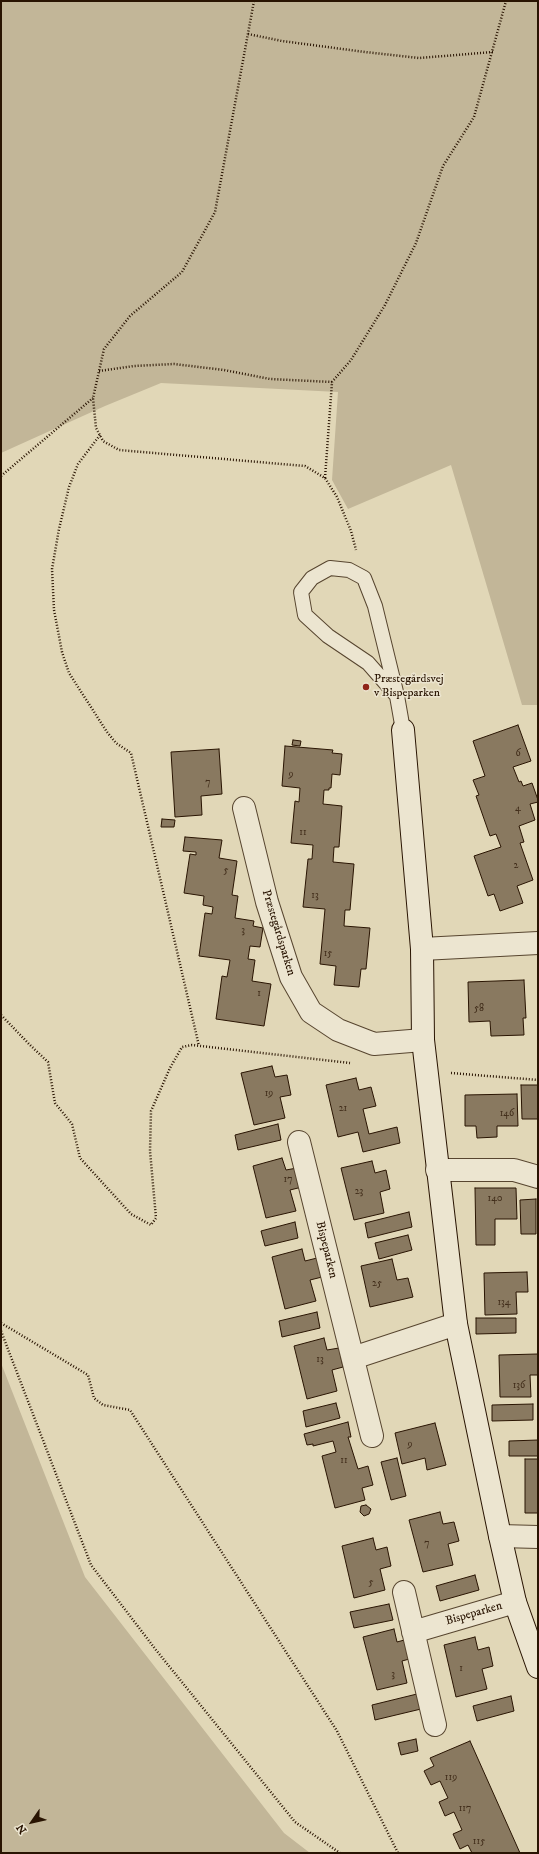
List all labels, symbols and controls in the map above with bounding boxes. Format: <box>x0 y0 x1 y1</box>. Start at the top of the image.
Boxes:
place label: Præstegårdsvej v Bispeparken <box>374 673 444 701</box>
marker: Præstegårdsvej v Bispeparken <box>361 682 371 692</box>
house number: 6 <box>515 748 521 760</box>
house number: 9 <box>289 769 293 781</box>
house number: 7 <box>205 777 211 789</box>
house number: 4 <box>515 803 521 815</box>
house number: 11 <box>299 827 307 839</box>
house number: 2 <box>514 860 518 872</box>
house number: 5 <box>224 865 228 877</box>
street label: Præstegårdsparken <box>258 888 298 978</box>
house number: 13 <box>311 890 319 902</box>
house number: 3 <box>241 925 245 937</box>
house number: 15 <box>324 948 332 960</box>
house number: 1 <box>257 988 261 1000</box>
house number: 58 <box>474 1003 484 1015</box>
house number: 19 <box>265 1088 273 1100</box>
house number: 21 <box>339 1103 347 1115</box>
house number: 146 <box>500 1108 514 1120</box>
house number: 17 <box>284 1174 292 1186</box>
house number: 23 <box>355 1186 363 1198</box>
house number: 140 <box>488 1193 502 1205</box>
street label: Bispeparken <box>312 1220 340 1280</box>
house number: 25 <box>372 1278 382 1290</box>
house number: 134 <box>497 1297 511 1309</box>
house number: 13 <box>316 1354 324 1366</box>
house number: 136 <box>513 1380 525 1392</box>
house number: 9 <box>408 1439 412 1451</box>
house number: 11 <box>340 1455 348 1467</box>
house number: 7 <box>424 1538 430 1550</box>
house number: 5 <box>369 1577 373 1589</box>
street label: Bispeparken <box>444 1599 504 1629</box>
house number: 1 <box>459 1663 463 1675</box>
house number: 3 <box>391 1669 395 1681</box>
house number: 119 <box>445 1772 457 1784</box>
north arrow <box>12 1802 52 1842</box>
house number: 117 <box>459 1803 471 1815</box>
text: N <box>14 1821 30 1836</box>
house number: 115 <box>473 1836 485 1848</box>

